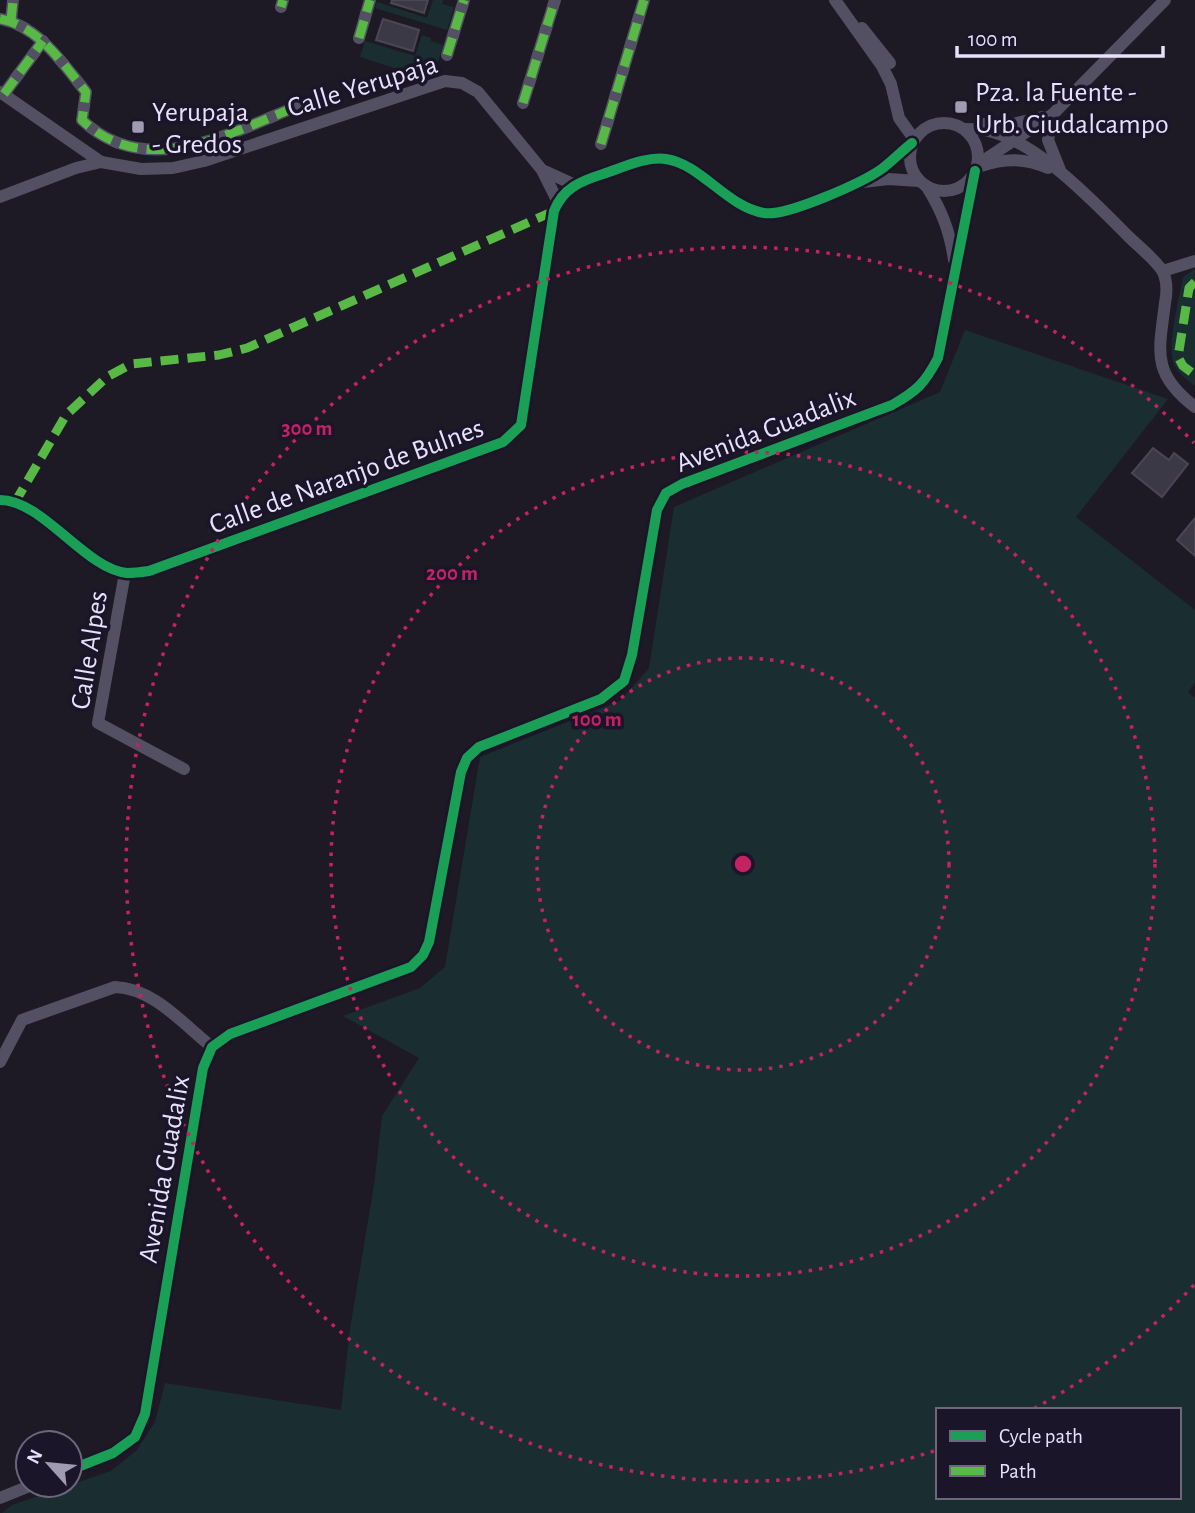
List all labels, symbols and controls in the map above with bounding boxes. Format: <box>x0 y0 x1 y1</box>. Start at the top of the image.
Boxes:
scale bar <box>957 14 1164 58</box>
text: 100 m <box>968 29 1018 50</box>
street label: Calle Yerupaja <box>284 51 441 123</box>
place label: Pza. la Fuente - Urb. Ciudalcampo <box>975 79 1169 139</box>
place label: Yerupaja - Gredos <box>152 99 249 159</box>
marker: Pza. la Fuente - Urb. Ciudalcampo <box>953 99 969 115</box>
marker: Yerupaja - Gredos <box>130 119 146 135</box>
street label: Avenida Guadalix <box>672 384 859 478</box>
street label: Calle de Naranjo de Bulnes <box>206 414 488 540</box>
text: 300 m <box>281 418 333 439</box>
text: 200 m <box>426 563 478 584</box>
street label: Calle Alpes <box>67 589 113 712</box>
text: 100 m <box>572 709 622 730</box>
centre of rings <box>731 852 755 876</box>
street label: Avenida Guadalix <box>135 1073 195 1265</box>
legend <box>936 1408 1181 1499</box>
text: Cycle path <box>999 1426 1083 1447</box>
north arrow <box>14 1429 84 1499</box>
text: N <box>24 1447 47 1467</box>
text: Path <box>999 1461 1037 1482</box>

